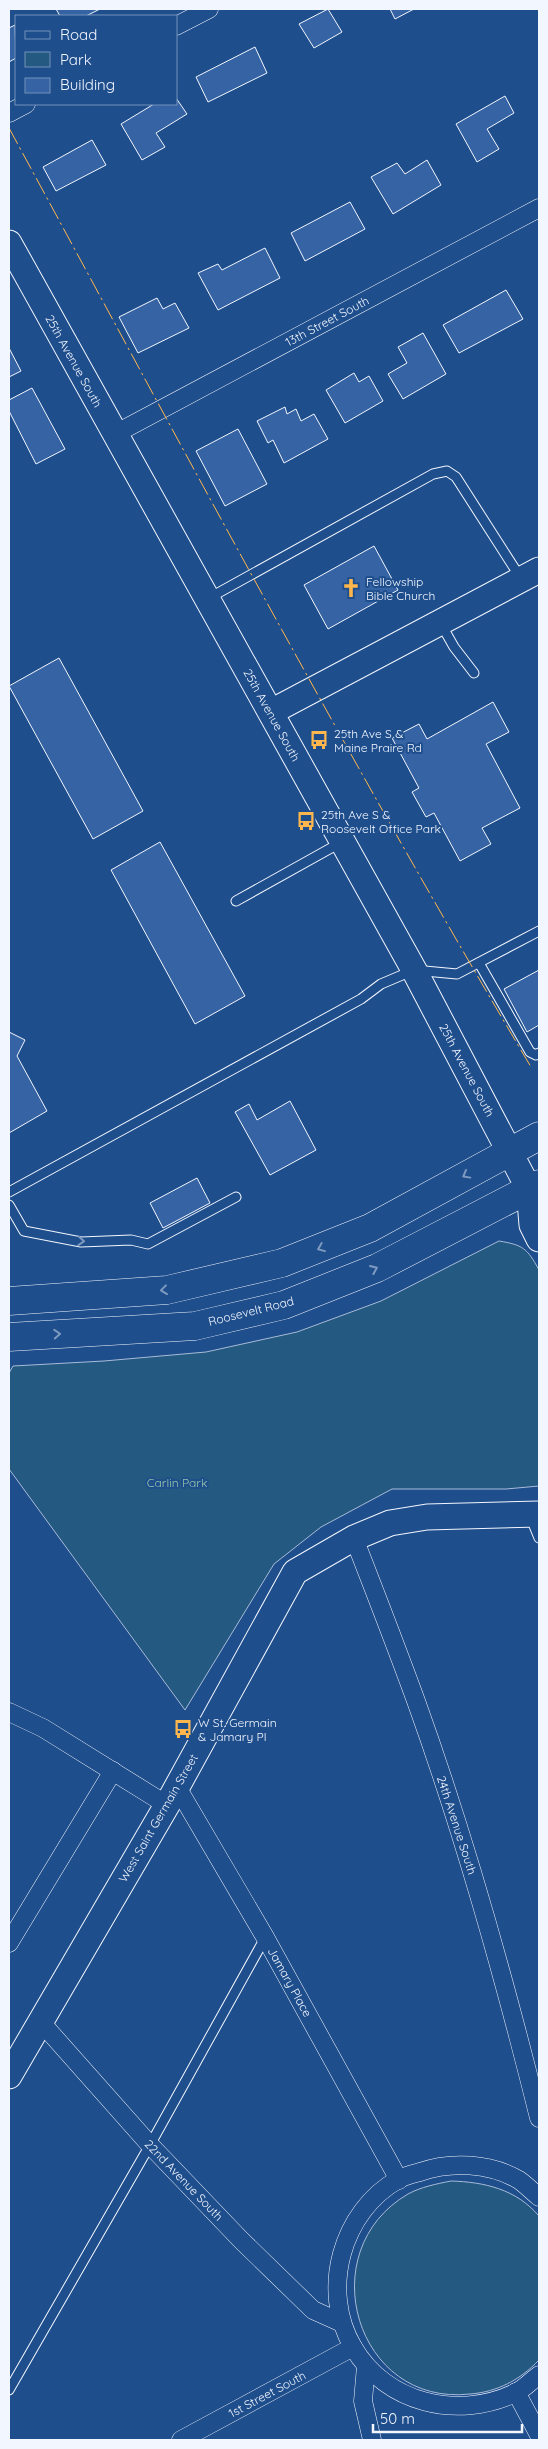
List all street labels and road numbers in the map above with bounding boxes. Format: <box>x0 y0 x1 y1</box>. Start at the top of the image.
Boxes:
street label: 13th Street South <box>283 293 371 349</box>
street label: 25th Avenue South <box>42 312 106 410</box>
street label: 25th Avenue South <box>240 666 304 764</box>
street label: 25th Avenue South <box>436 1021 498 1119</box>
street label: Roosevelt Road <box>207 1293 295 1329</box>
street label: West Saint Germain Street <box>115 1751 201 1885</box>
street label: 24th Avenue South <box>434 1774 480 1876</box>
street label: Jamary Place <box>265 1945 315 2020</box>
street label: 22nd Avenue South <box>142 2136 226 2224</box>
street label: 1st Street South <box>226 2367 308 2421</box>

